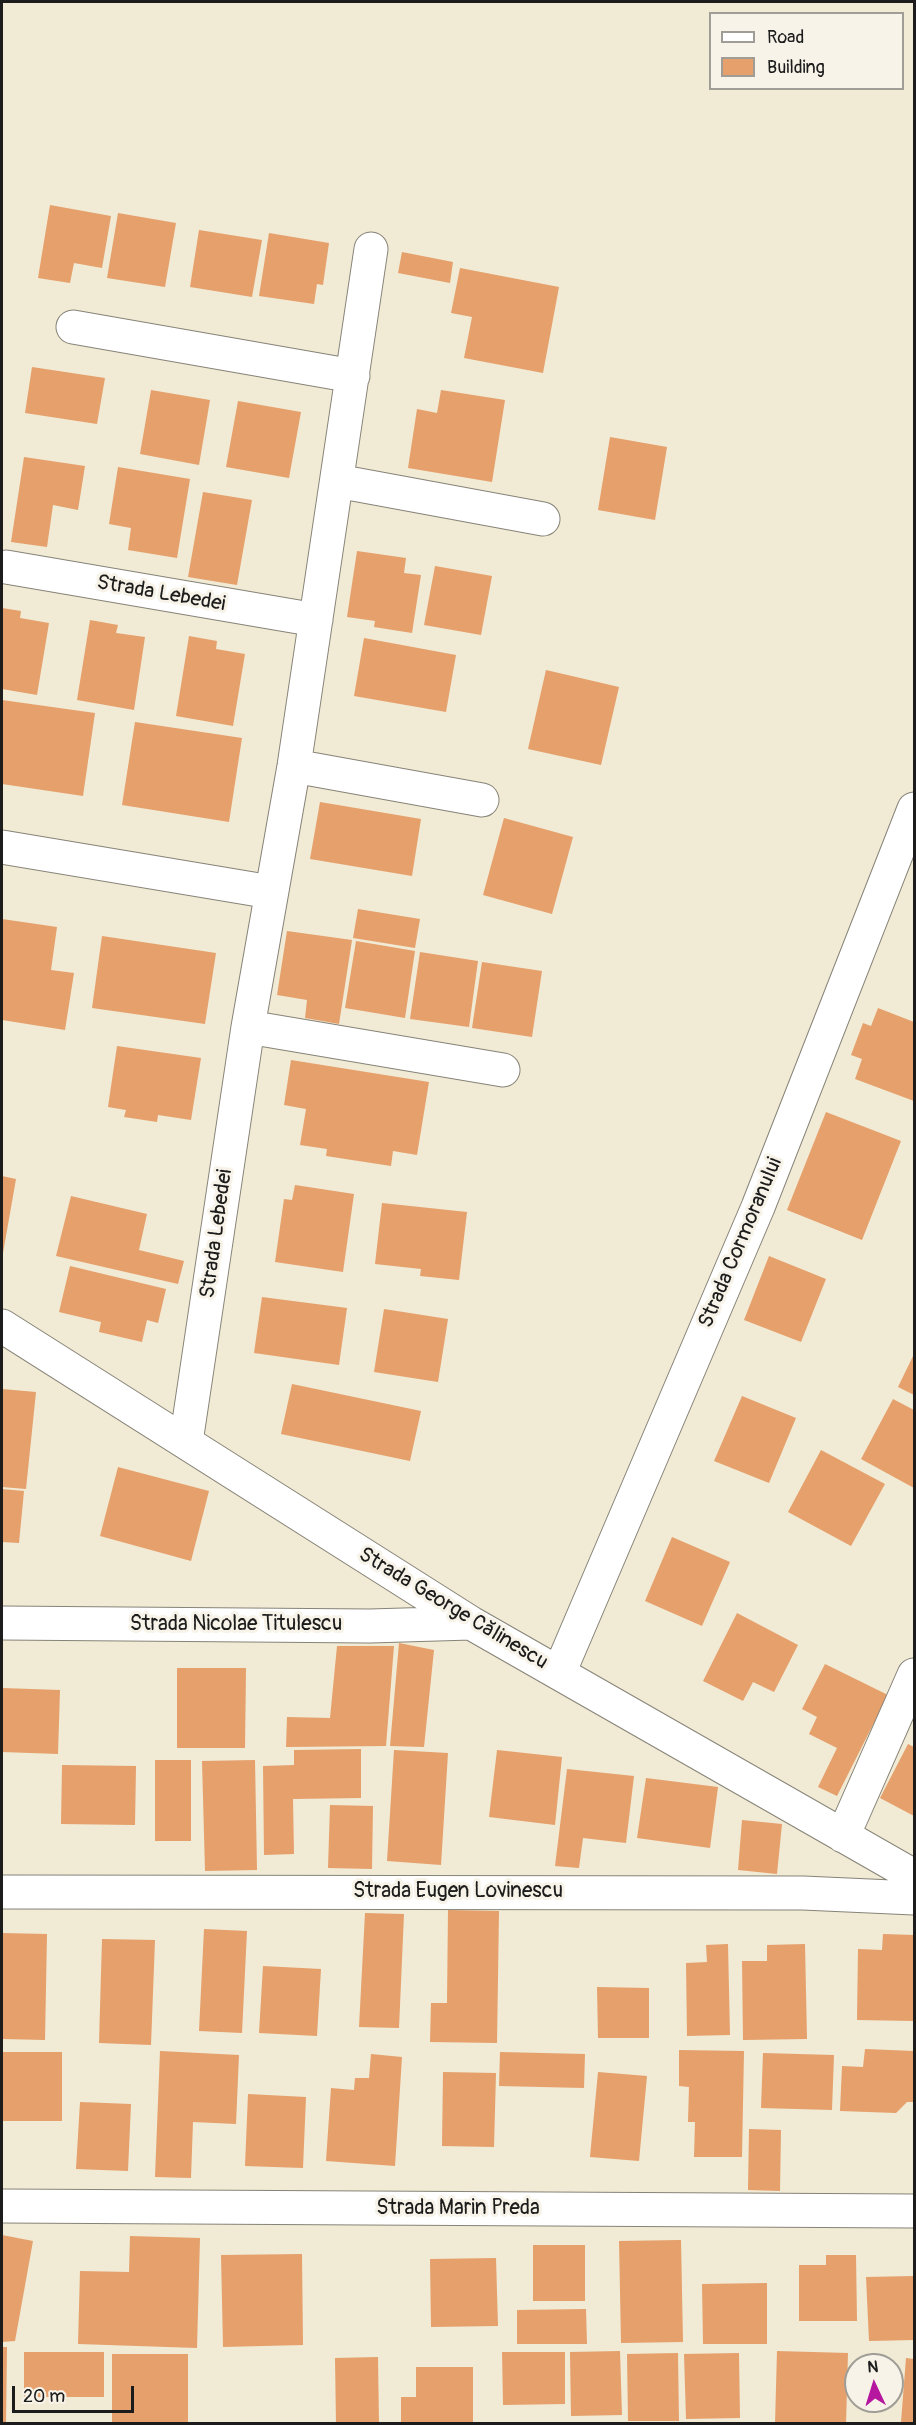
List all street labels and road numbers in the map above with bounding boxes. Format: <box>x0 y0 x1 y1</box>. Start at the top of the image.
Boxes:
street label: Strada Lebedei <box>95 570 227 618</box>
street label: Strada Cormoranului <box>694 1154 788 1332</box>
street label: Strada Lebedei <box>195 1168 239 1300</box>
street label: Strada George Călinescu <box>354 1543 552 1675</box>
street label: Strada Nicolae Titulescu <box>130 1612 342 1638</box>
street label: Strada Eugen Lovinescu <box>353 1879 563 1905</box>
street label: Strada Marin Preda <box>376 2196 540 2222</box>

